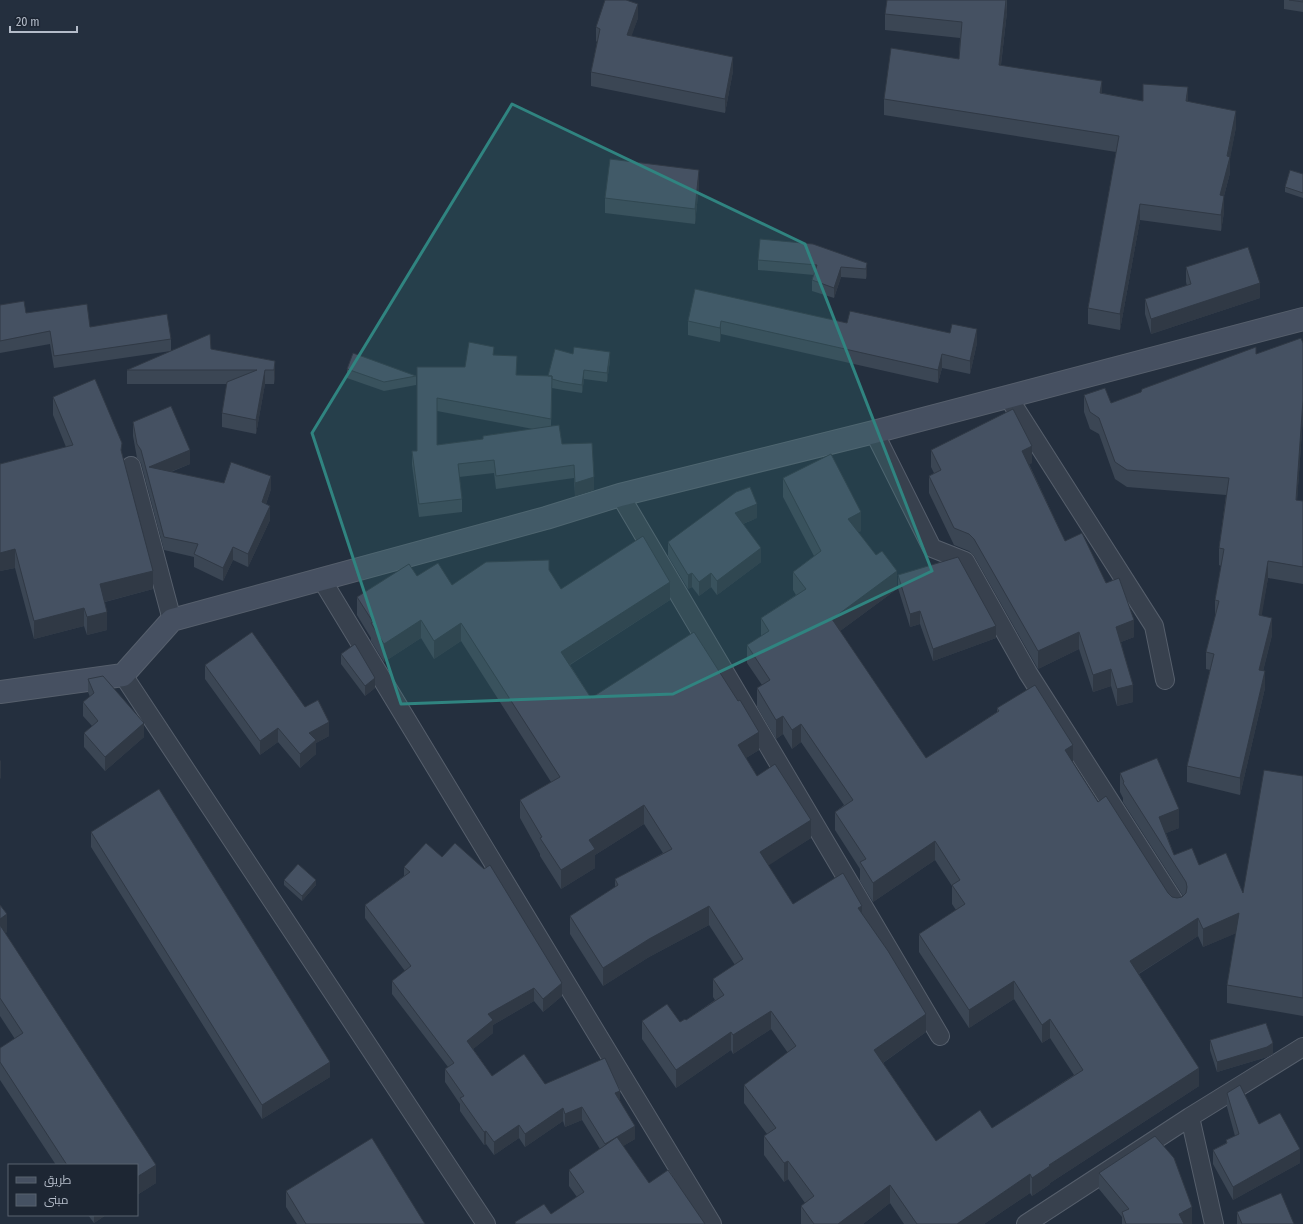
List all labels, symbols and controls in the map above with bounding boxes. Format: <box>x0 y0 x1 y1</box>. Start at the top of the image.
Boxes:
scale bar <box>10 8 77 34</box>
text: 20 m <box>16 15 40 29</box>
legend <box>8 1164 138 1216</box>
text: طريق <box>44 1173 72 1187</box>
text: مبنى <box>44 1193 69 1207</box>

